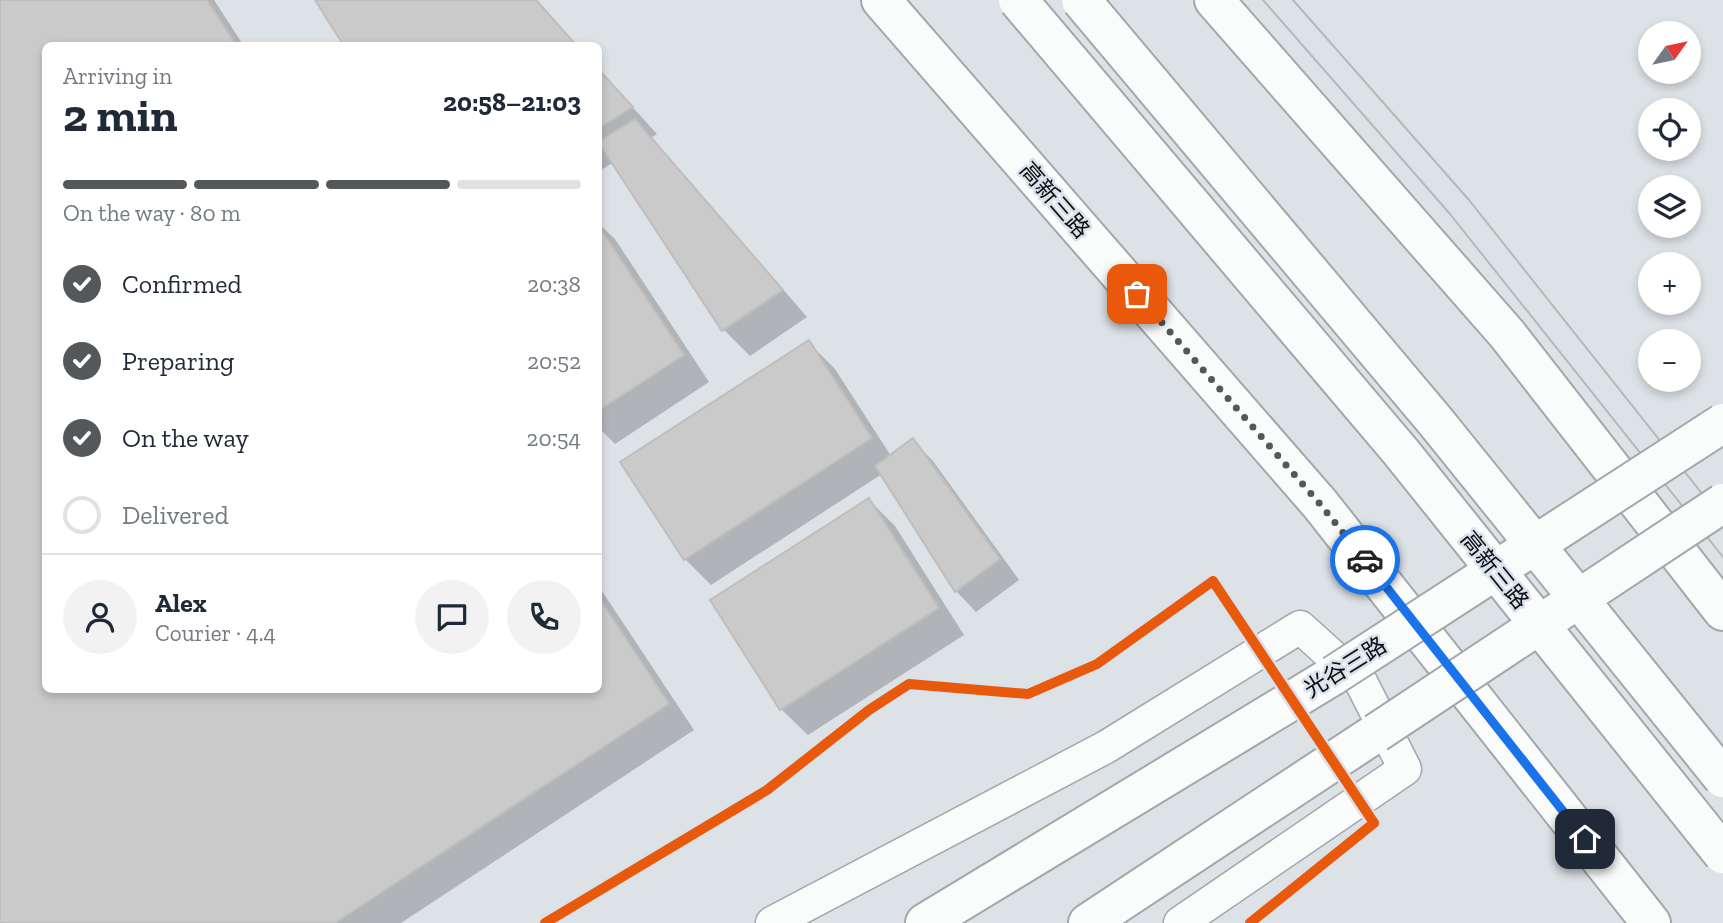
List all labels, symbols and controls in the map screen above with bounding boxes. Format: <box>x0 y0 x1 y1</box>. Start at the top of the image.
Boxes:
north arrow <box>1638 21 1701 84</box>
map controls <box>1638 21 1701 392</box>
text: Arriving in <box>63 62 172 90</box>
text: 20:58–21:03 <box>443 86 581 118</box>
text: 2 min <box>63 88 178 143</box>
button: locate <box>1638 98 1701 161</box>
street label: 高新三路 <box>1014 156 1096 244</box>
button: layers <box>1638 175 1701 238</box>
text: On the way · 80 m <box>63 199 241 227</box>
button: + <box>1638 252 1701 315</box>
pin <box>1107 264 1167 324</box>
icon: check <box>63 265 101 303</box>
text: Confirmed <box>122 268 242 300</box>
text: 20:38 <box>527 270 581 298</box>
icon: bag <box>1118 275 1156 313</box>
button: − <box>1638 329 1701 392</box>
icon: check <box>63 342 101 380</box>
text: Preparing <box>122 345 234 377</box>
text: 20:52 <box>527 347 581 375</box>
icon: check <box>63 419 101 457</box>
text: On the way <box>122 422 249 454</box>
text: 20:54 <box>527 424 581 452</box>
text: Delivered <box>122 499 229 531</box>
courier <box>1330 525 1400 595</box>
street label: 高新三路 <box>1455 525 1535 615</box>
icon: car <box>1346 541 1384 579</box>
button: person <box>63 580 137 654</box>
button: chat <box>415 580 489 654</box>
button: phone <box>507 580 581 654</box>
text: Alex <box>155 587 207 619</box>
text: Courier · 4.4 <box>155 619 276 647</box>
street label: 光谷三路 <box>1299 631 1391 703</box>
pin <box>1555 809 1615 869</box>
icon: home <box>1566 820 1604 858</box>

